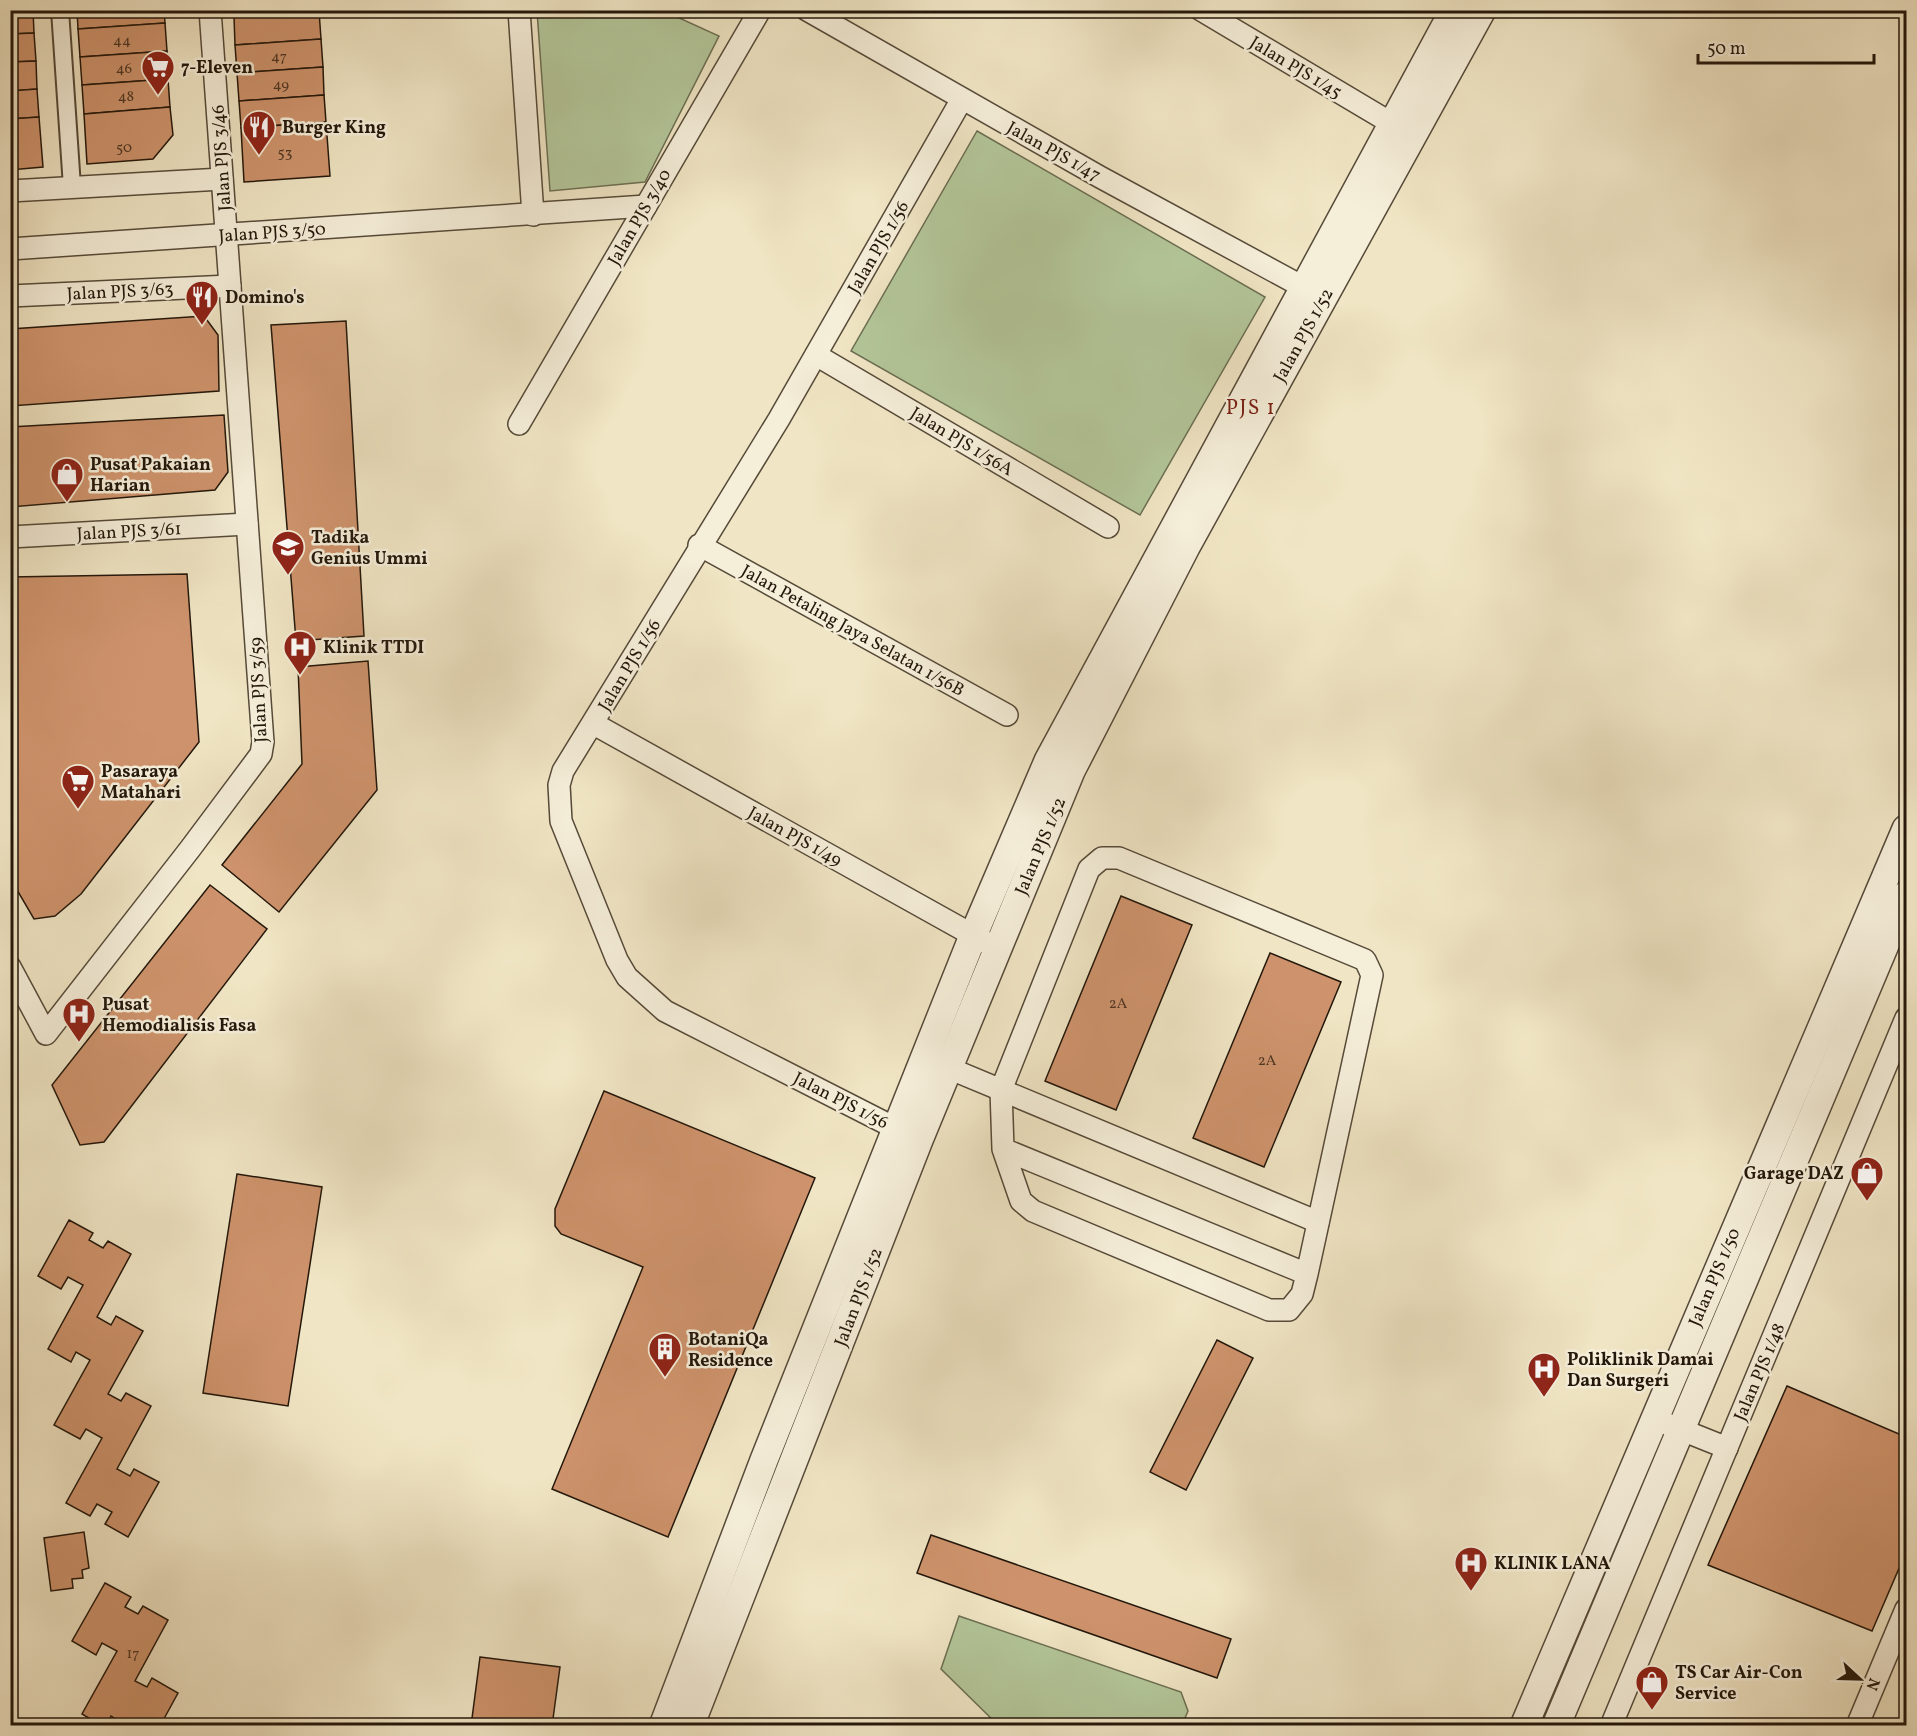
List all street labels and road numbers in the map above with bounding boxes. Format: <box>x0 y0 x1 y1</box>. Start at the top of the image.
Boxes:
street label: Jalan PJS 1/45 <box>1244 31 1346 106</box>
street label: Jalan PJS 3/46 <box>206 104 239 212</box>
street label: Jalan PJS 1/47 <box>1002 116 1105 189</box>
street label: Jalan PJS 3/40 <box>602 165 678 271</box>
street label: Jalan PJS 1/56 <box>843 197 916 299</box>
street label: Jalan PJS 3/50 <box>218 217 327 250</box>
street label: Jalan PJS 3/63 <box>66 277 174 308</box>
street label: Jalan PJS 1/52 <box>1268 284 1341 387</box>
street label: Jalan PJS 1/56A <box>905 402 1018 483</box>
street label: Jalan PJS 3/61 <box>76 517 182 548</box>
street label: Jalan Petaling Jaya Selatan 1/56B <box>736 559 969 703</box>
street label: Jalan PJS 1/56 <box>593 615 668 717</box>
street label: Jalan PJS 3/59 <box>244 636 275 743</box>
street label: Jalan PJS 1/52 <box>1009 794 1073 899</box>
street label: Jalan PJS 1/49 <box>743 801 846 874</box>
street label: Jalan PJS 1/56 <box>788 1067 892 1136</box>
street label: Jalan PJS 1/50 <box>1683 1224 1747 1331</box>
street label: Jalan PJS 1/52 <box>829 1244 890 1351</box>
street label: Jalan PJS 1/48 <box>1729 1320 1792 1425</box>

